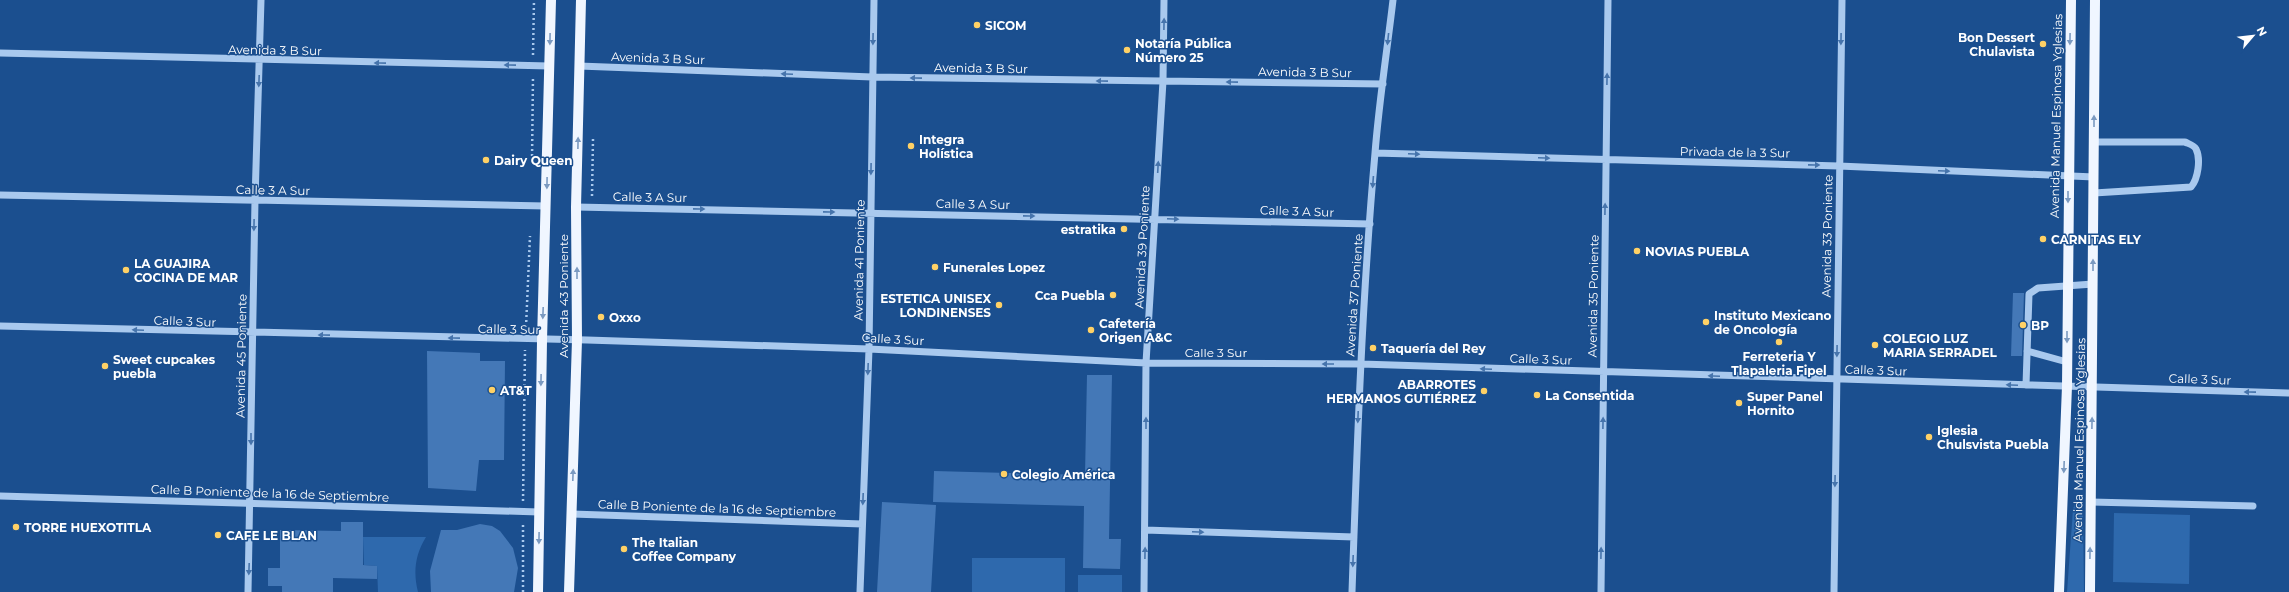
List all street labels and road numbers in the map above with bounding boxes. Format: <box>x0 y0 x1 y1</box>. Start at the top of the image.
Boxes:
street label: Avenida Manuel Espinosa Yglesias <box>2047 14 2065 218</box>
street label: Avenida 3 B Sur <box>228 42 322 58</box>
street label: Avenida 3 B Sur <box>611 49 705 67</box>
street label: Avenida 3 B Sur <box>934 60 1028 76</box>
street label: Avenida 3 B Sur <box>1258 64 1352 80</box>
street label: Privada de la 3 Sur <box>1680 144 1790 160</box>
street label: Avenida 33 Poniente <box>1818 174 1836 298</box>
street label: Calle 3 A Sur <box>236 182 310 198</box>
street label: Avenida 39 Poniente <box>1131 185 1153 309</box>
street label: Calle 3 A Sur <box>613 189 687 205</box>
street label: Calle 3 A Sur <box>936 196 1010 212</box>
street label: Avenida 41 Poniente <box>850 199 868 321</box>
street label: Calle 3 A Sur <box>1260 202 1335 220</box>
street label: Avenida 37 Poniente <box>1342 233 1366 357</box>
street label: Avenida 43 Poniente <box>556 234 571 358</box>
street label: Avenida 35 Poniente <box>1584 235 1602 357</box>
street label: Avenida 45 Poniente <box>232 294 250 418</box>
street label: Calle 3 Sur <box>153 312 217 330</box>
street label: Calle 3 Sur <box>478 321 541 337</box>
street label: Calle 3 Sur <box>861 330 925 348</box>
street label: Avenida Manuel Espinosa Yglesias <box>2070 338 2088 542</box>
street label: Calle 3 Sur <box>1185 345 1247 360</box>
street label: Calle 3 Sur <box>1509 350 1573 368</box>
street label: Calle 3 Sur <box>1844 361 1908 379</box>
street label: Calle 3 Sur <box>2168 370 2232 388</box>
street label: Calle B Poniente de la 16 de Septiembre <box>151 481 389 505</box>
street label: Calle B Poniente de la 16 de Septiembre <box>598 496 836 520</box>

